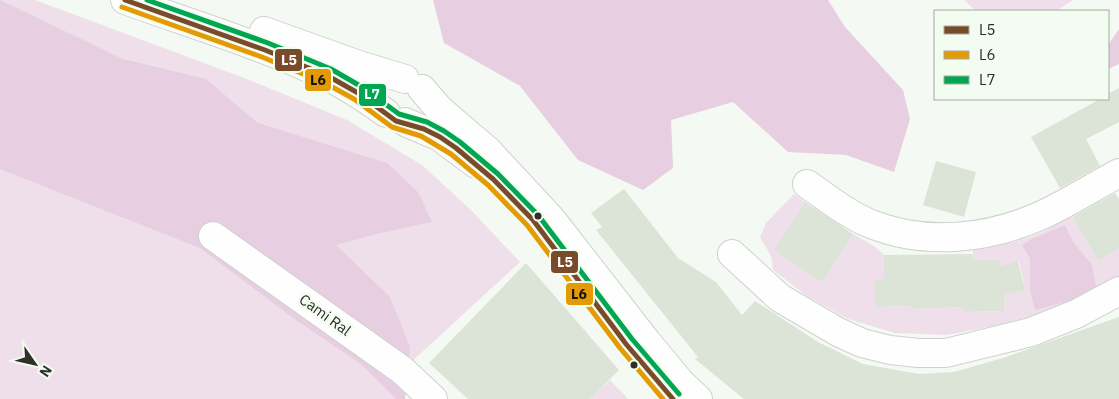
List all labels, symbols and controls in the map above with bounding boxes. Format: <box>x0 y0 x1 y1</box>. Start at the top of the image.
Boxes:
legend <box>934 10 1109 100</box>
text: L5 <box>979 20 996 39</box>
text: L6 <box>979 45 996 64</box>
line badge: L5 <box>274 48 303 72</box>
text: L5 <box>281 51 297 69</box>
line badge: L6 <box>304 68 332 92</box>
text: L7 <box>979 70 996 89</box>
text: L6 <box>310 71 326 89</box>
line badge: L7 <box>358 83 387 107</box>
text: L7 <box>364 85 380 103</box>
unlabelled marker <box>533 211 543 221</box>
line badge: L5 <box>550 250 579 274</box>
text: L5 <box>557 253 573 271</box>
line badge: L6 <box>565 282 594 306</box>
text: L6 <box>571 285 587 303</box>
street label: Cami Ral <box>296 289 355 340</box>
north arrow <box>10 339 60 389</box>
unlabelled marker <box>629 360 639 370</box>
text: N <box>35 362 56 381</box>

